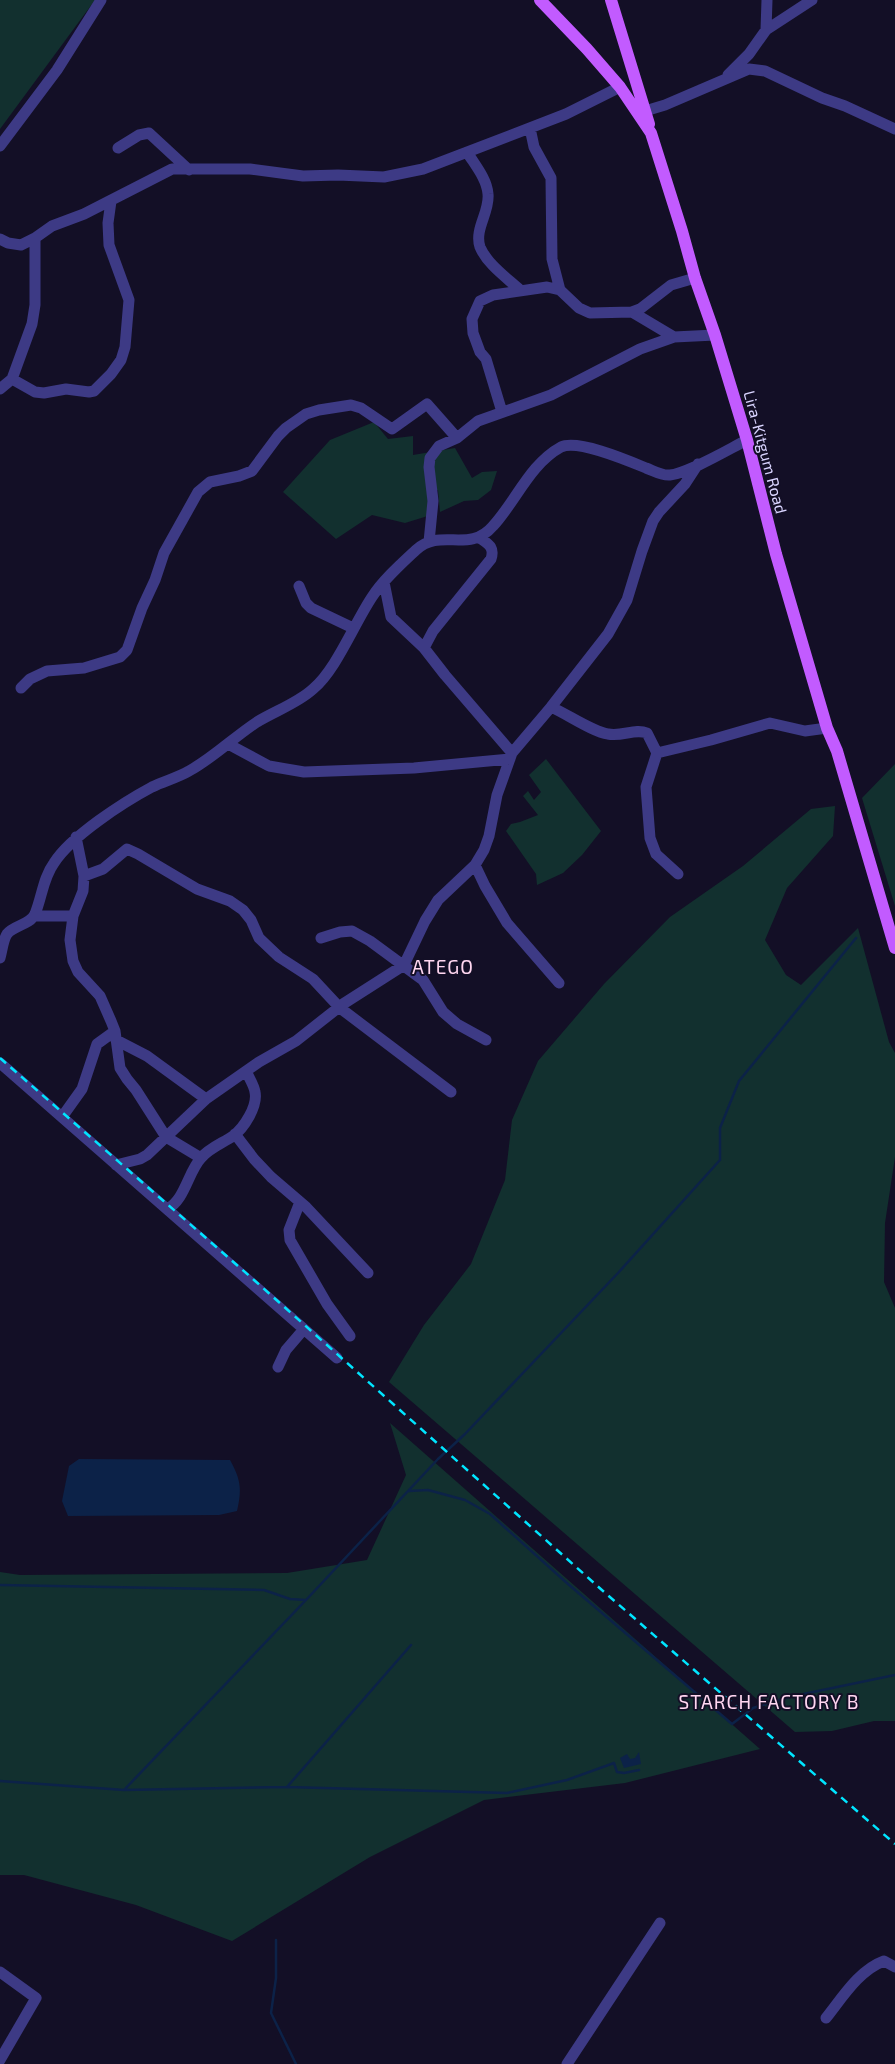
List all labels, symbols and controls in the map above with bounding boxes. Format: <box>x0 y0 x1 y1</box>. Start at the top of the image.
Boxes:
street label: Lira-Kitgum Road <box>740 388 792 516</box>
district label: ATEGO <box>412 955 474 978</box>
district label: STARCH FACTORY B <box>678 1690 860 1713</box>

